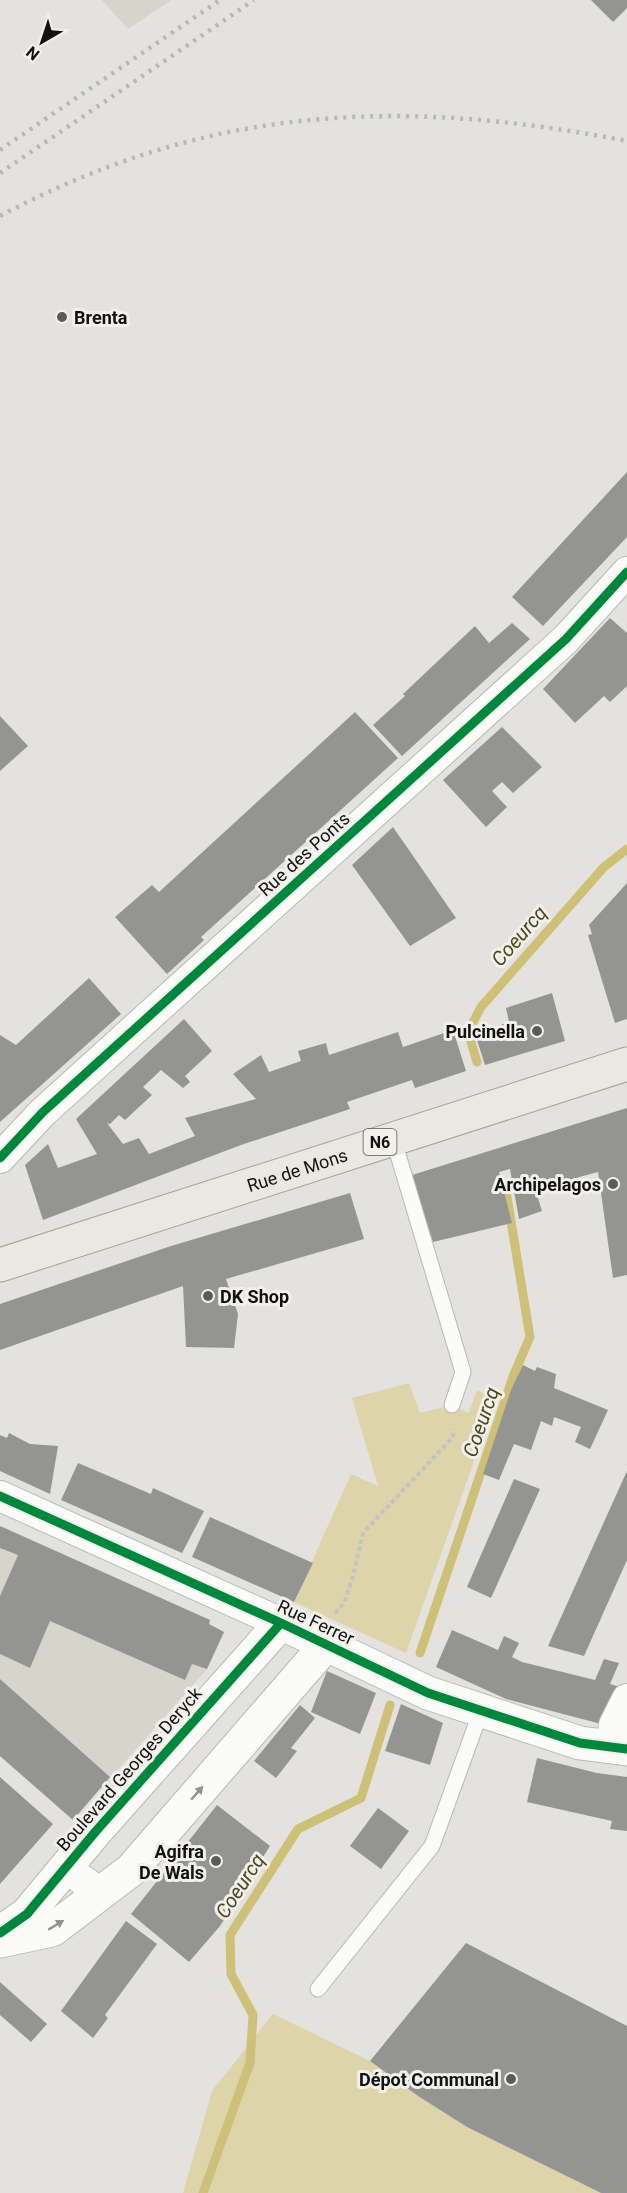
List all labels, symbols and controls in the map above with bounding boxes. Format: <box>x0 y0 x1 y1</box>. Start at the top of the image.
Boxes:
north arrow <box>12 12 72 72</box>
text: N <box>23 42 43 64</box>
place label: Brenta <box>74 307 128 328</box>
marker: Brenta <box>55 310 69 324</box>
street label: Rue des Ponts <box>254 808 354 900</box>
water label: Coeurcq <box>486 901 552 971</box>
place label: Pulcinella <box>445 1021 525 1042</box>
marker: Pulcinella <box>530 1024 544 1038</box>
road number: N6 <box>364 1129 397 1155</box>
street label: Rue de Mons <box>244 1144 350 1196</box>
place label: Archipelagos <box>494 1174 601 1195</box>
marker: Archipelagos <box>606 1177 620 1191</box>
place label: DK Shop <box>220 1286 289 1307</box>
marker: DK Shop <box>201 1289 215 1303</box>
water label: Coeurcq <box>458 1384 504 1460</box>
street label: Rue Ferrer <box>274 1595 358 1649</box>
street label: Boulevard Georges Deryck <box>52 1682 206 1855</box>
one-way arrow <box>190 1786 203 1801</box>
place label: Agifra De Wals <box>139 1841 204 1883</box>
water label: Coeurcq <box>210 1849 270 1923</box>
marker: Agifra De Wals <box>209 1854 223 1868</box>
one-way arrow <box>48 1920 64 1931</box>
place label: Dépot Communal <box>359 2069 499 2090</box>
marker: Dépot Communal <box>504 2072 518 2086</box>

